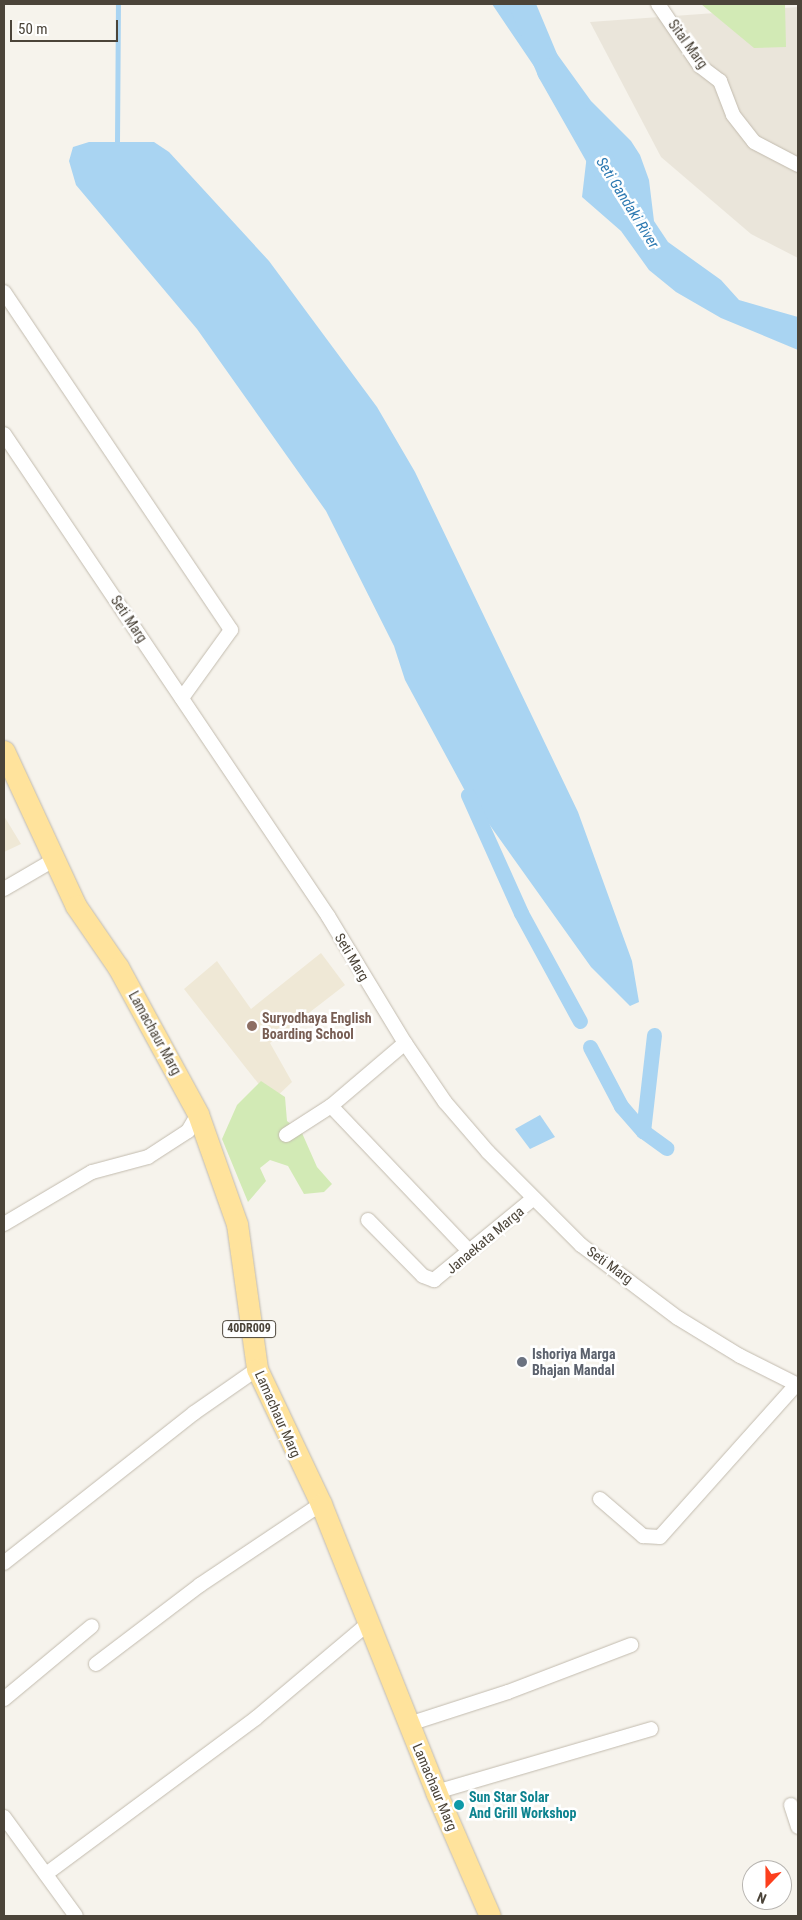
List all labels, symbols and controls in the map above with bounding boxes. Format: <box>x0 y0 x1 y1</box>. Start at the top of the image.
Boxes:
scale bar <box>12 10 120 42</box>
street label: Sital Marg <box>665 16 711 72</box>
text: 50 m <box>18 20 48 38</box>
water label: Seti Gandaki River <box>592 154 662 252</box>
street label: Seti Marg <box>107 592 151 646</box>
street label: Seti Marg <box>331 930 373 984</box>
street label: Lamachaur Marg <box>125 988 185 1078</box>
place label: Suryodhaya English Boarding School <box>262 1010 372 1042</box>
marker: Suryodhaya English Boarding School <box>246 1020 258 1032</box>
street label: Janaekata Marga <box>443 1203 527 1277</box>
street label: Seti Marg <box>584 1243 636 1287</box>
road number: 40DR009 <box>222 1320 276 1338</box>
place label: Ishoriya Marga Bhajan Mandal <box>532 1346 615 1378</box>
marker: Ishoriya Marga Bhajan Mandal <box>516 1356 528 1368</box>
street label: Lamachaur Marg <box>251 1368 305 1460</box>
street label: Lamachaur Marg <box>409 1741 461 1833</box>
place label: Sun Star Solar And Grill Workshop <box>469 1789 576 1821</box>
marker: Sun Star Solar And Grill Workshop <box>453 1799 465 1811</box>
north arrow <box>742 1860 792 1910</box>
text: N <box>755 1889 769 1907</box>

